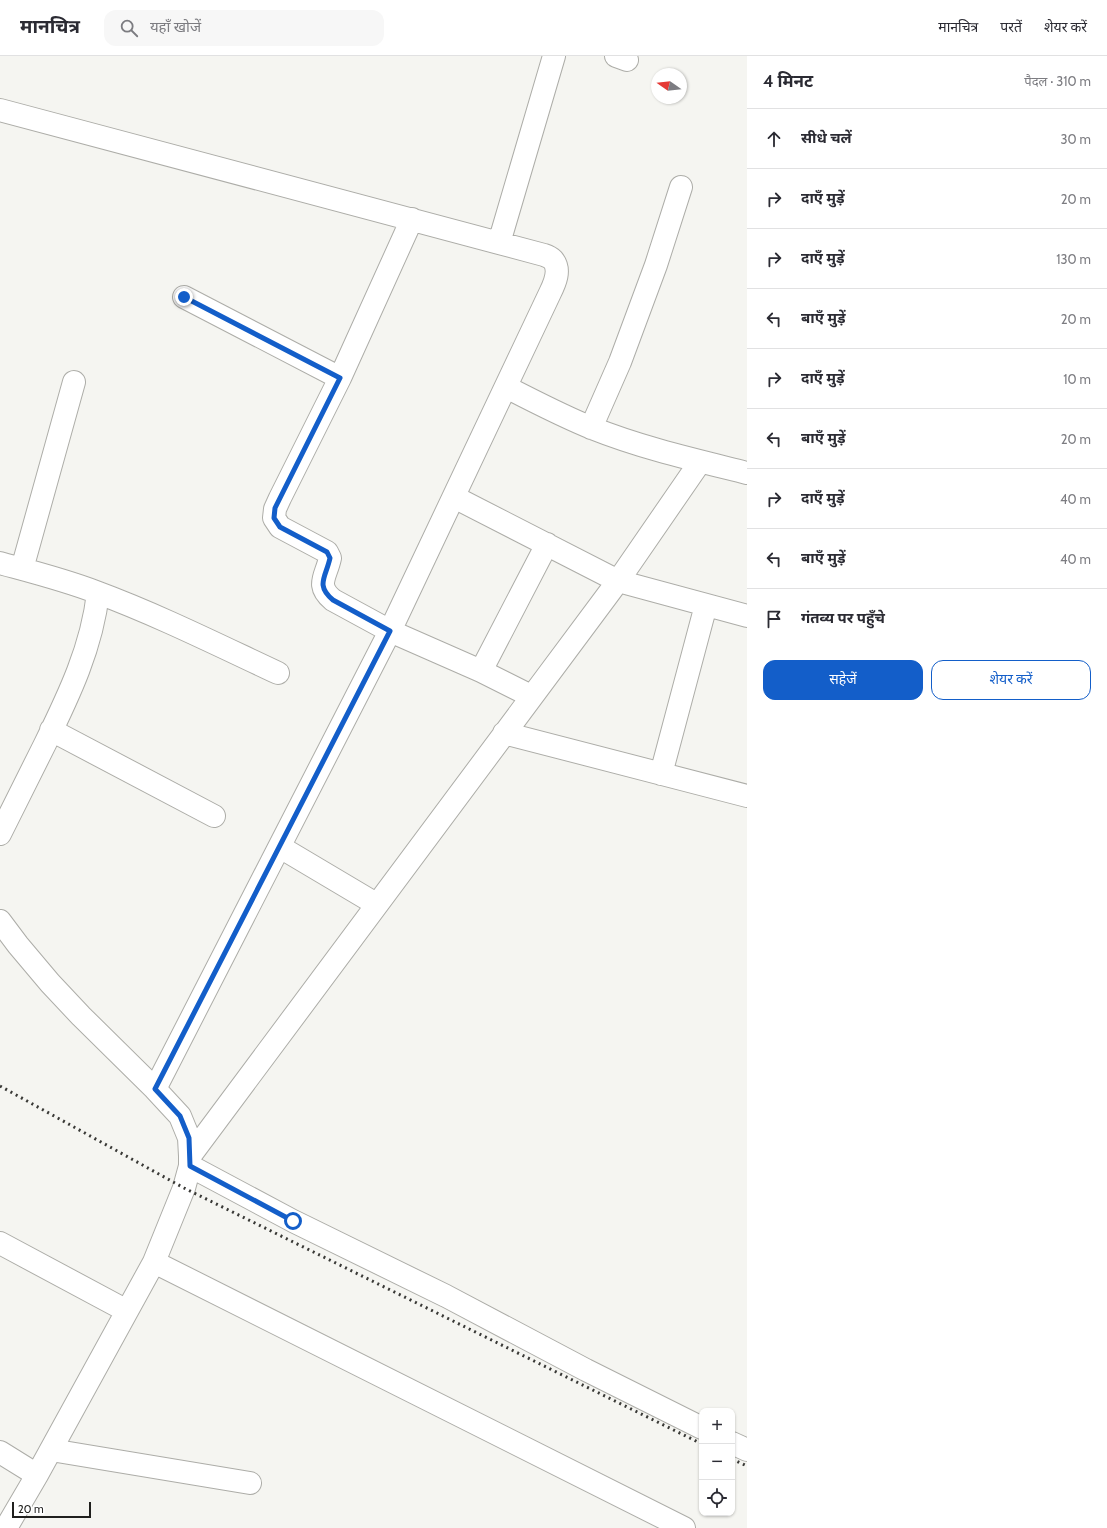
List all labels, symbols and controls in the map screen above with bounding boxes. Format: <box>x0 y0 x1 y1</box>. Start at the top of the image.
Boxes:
search box <box>104 10 384 46</box>
text: मानचित्र <box>20 15 80 38</box>
icon: search <box>118 17 140 39</box>
text: यहाँ खोजें <box>150 18 201 36</box>
text: मानचित्र <box>938 18 978 36</box>
text: परतें <box>1000 18 1022 36</box>
text: शेयर करें <box>1044 18 1087 36</box>
north arrow <box>651 68 687 104</box>
text: 4 मिनट <box>763 71 813 91</box>
text: पैदल · 310 m <box>1024 73 1091 89</box>
icon: ahead <box>763 128 785 150</box>
text: सीधे चलें <box>801 129 852 147</box>
text: 30 m <box>1061 131 1091 147</box>
icon: right <box>763 188 785 210</box>
text: दाएँ मुड़ें <box>801 189 845 207</box>
text: 20 m <box>1061 191 1091 207</box>
icon: right <box>763 248 785 270</box>
text: दाएँ मुड़ें <box>801 249 845 267</box>
text: 130 m <box>1056 251 1091 267</box>
route end <box>175 288 193 306</box>
icon: left <box>763 308 785 330</box>
text: बाएँ मुड़ें <box>801 309 846 327</box>
text: 20 m <box>1061 311 1091 327</box>
icon: right <box>763 368 785 390</box>
text: दाएँ मुड़ें <box>801 369 845 387</box>
text: 10 m <box>1063 371 1091 387</box>
icon: left <box>763 428 785 450</box>
text: बाएँ मुड़ें <box>801 429 846 447</box>
text: 20 m <box>1061 431 1091 447</box>
icon: right <box>763 488 785 510</box>
text: दाएँ मुड़ें <box>801 489 845 507</box>
text: 40 m <box>1060 491 1091 507</box>
icon: left <box>763 548 785 570</box>
text: बाएँ मुड़ें <box>801 549 846 567</box>
text: 40 m <box>1060 551 1091 567</box>
icon: arrive <box>763 608 785 630</box>
text: गंतव्य पर पहुँचे <box>801 609 885 627</box>
button: सहेजें <box>763 660 923 700</box>
button: शेयर करें <box>931 660 1091 700</box>
route start <box>284 1212 302 1230</box>
map controls <box>699 1408 735 1516</box>
button: + <box>699 1408 735 1444</box>
button: − <box>699 1444 735 1480</box>
button: locate <box>699 1480 735 1516</box>
scale bar <box>12 1500 91 1519</box>
text: 20 m <box>18 1502 44 1516</box>

